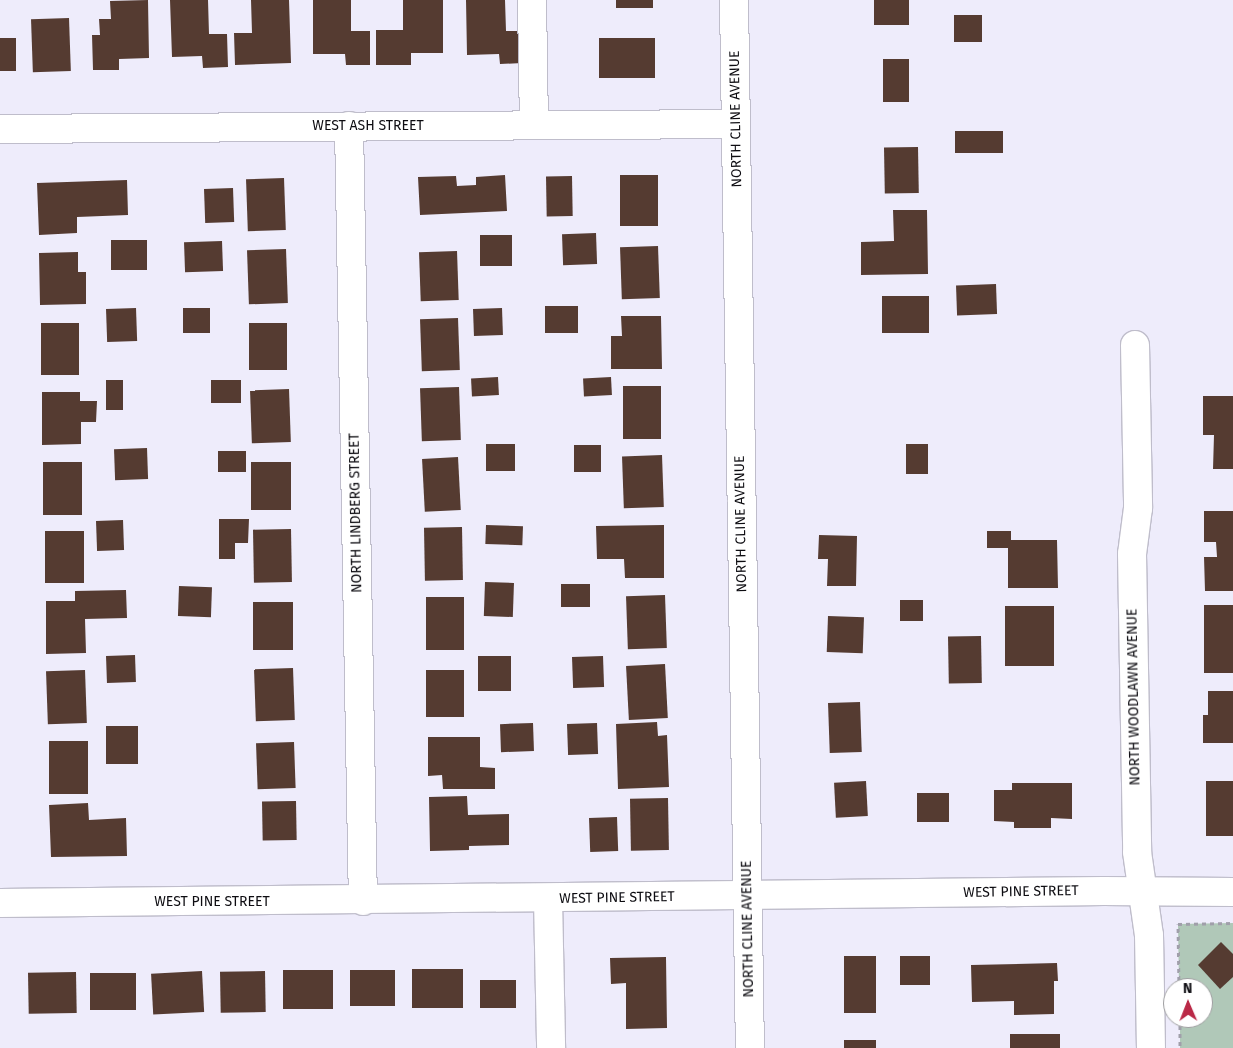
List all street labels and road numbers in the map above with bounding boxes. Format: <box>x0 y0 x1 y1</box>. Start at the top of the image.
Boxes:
street label: NORTH CLINE AVENUE <box>726 50 746 188</box>
street label: WEST ASH STREET <box>312 118 424 134</box>
street label: NORTH LINDBERG STREET <box>346 433 366 593</box>
street label: NORTH CLINE AVENUE <box>731 455 751 593</box>
street label: NORTH WOODLAWN AVENUE <box>1124 608 1144 786</box>
street label: NORTH CLINE AVENUE <box>738 860 758 998</box>
street label: WEST PINE STREET <box>963 883 1079 901</box>
street label: WEST PINE STREET <box>559 889 675 907</box>
street label: WEST PINE STREET <box>154 894 270 910</box>

